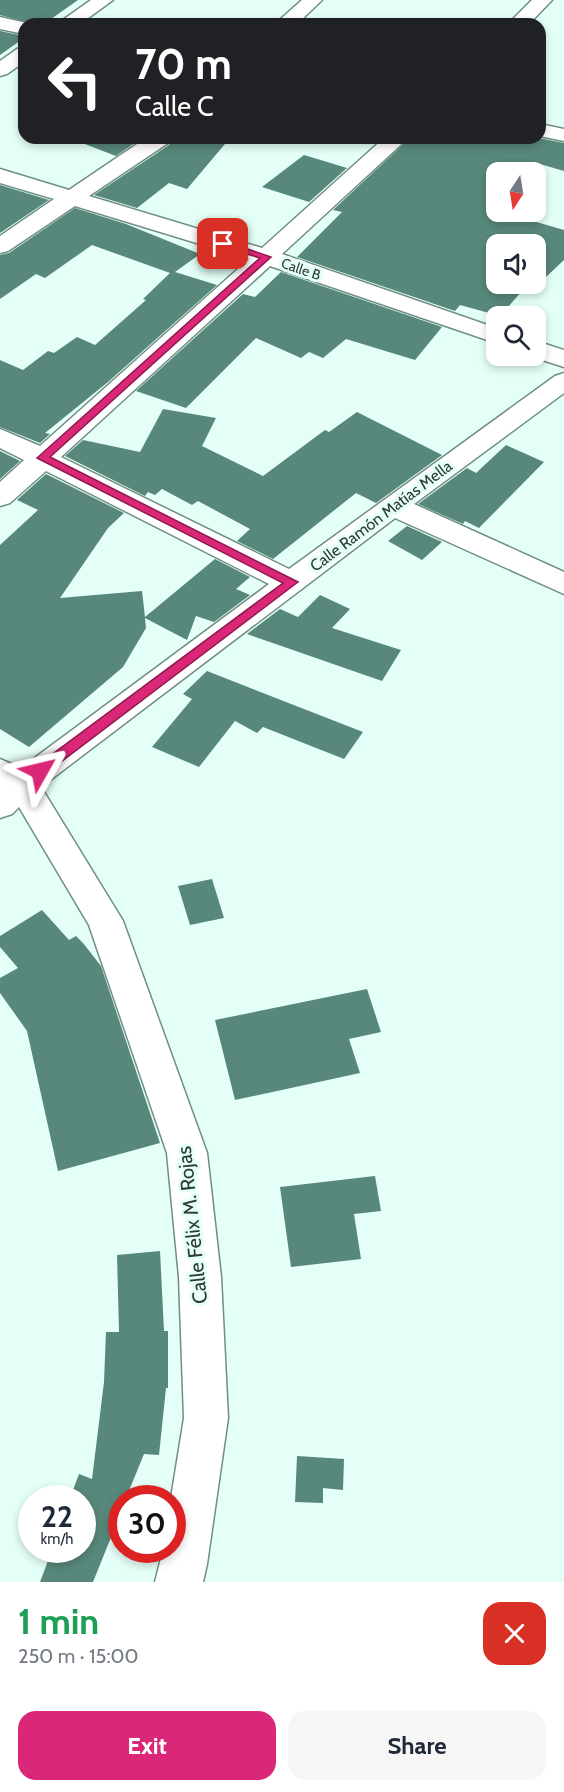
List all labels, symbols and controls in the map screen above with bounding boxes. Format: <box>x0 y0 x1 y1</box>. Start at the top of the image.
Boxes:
text: 70 m <box>135 38 232 90</box>
icon: left <box>36 42 114 120</box>
text: Calle C <box>135 90 214 123</box>
north arrow <box>486 162 546 222</box>
map controls <box>486 162 546 366</box>
pin <box>197 218 248 269</box>
icon: arrive <box>206 227 239 260</box>
button: sound <box>486 234 546 294</box>
street label: Calle B <box>279 254 323 284</box>
button: search <box>486 306 546 366</box>
street label: Calle Ramón Matías Mella <box>306 456 456 576</box>
position arrow <box>8 739 72 803</box>
street label: Calle Félix M. Rojas <box>172 1145 212 1305</box>
speed limit sign: 30 <box>108 1485 186 1563</box>
text: 22 <box>41 1498 73 1535</box>
text: km/h <box>41 1530 73 1548</box>
text: 1 min <box>18 1599 99 1643</box>
button: close <box>483 1602 546 1665</box>
text: 250 m · 15:00 <box>18 1644 138 1668</box>
button: Exit <box>18 1711 276 1780</box>
button: Share <box>288 1711 546 1780</box>

